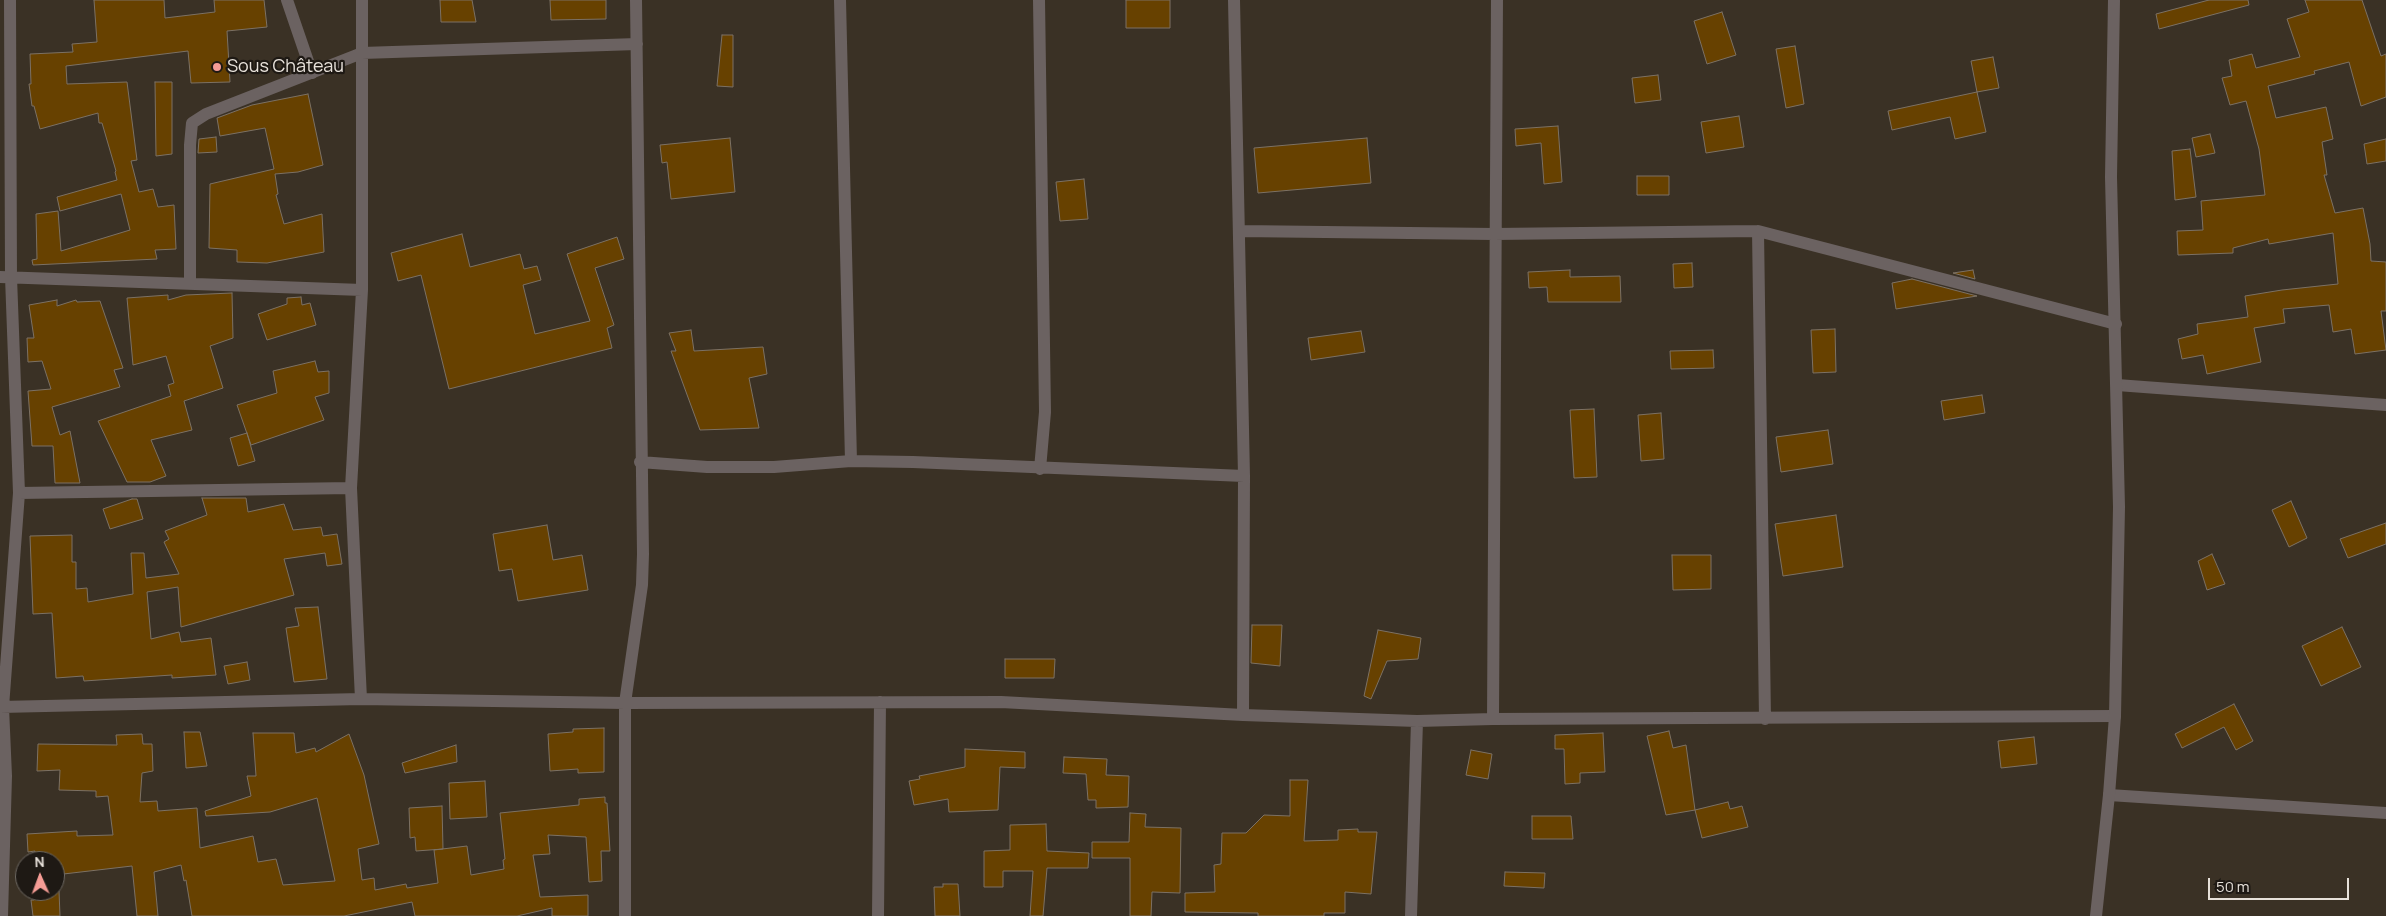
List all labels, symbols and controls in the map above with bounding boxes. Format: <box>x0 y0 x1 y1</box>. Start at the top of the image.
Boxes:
place label: Sous Château <box>227 56 344 78</box>
marker: Sous Château <box>211 61 223 73</box>
north arrow <box>15 851 65 901</box>
text: N <box>34 852 45 871</box>
scale bar <box>2211 868 2352 900</box>
text: 50 m <box>2216 876 2250 897</box>

